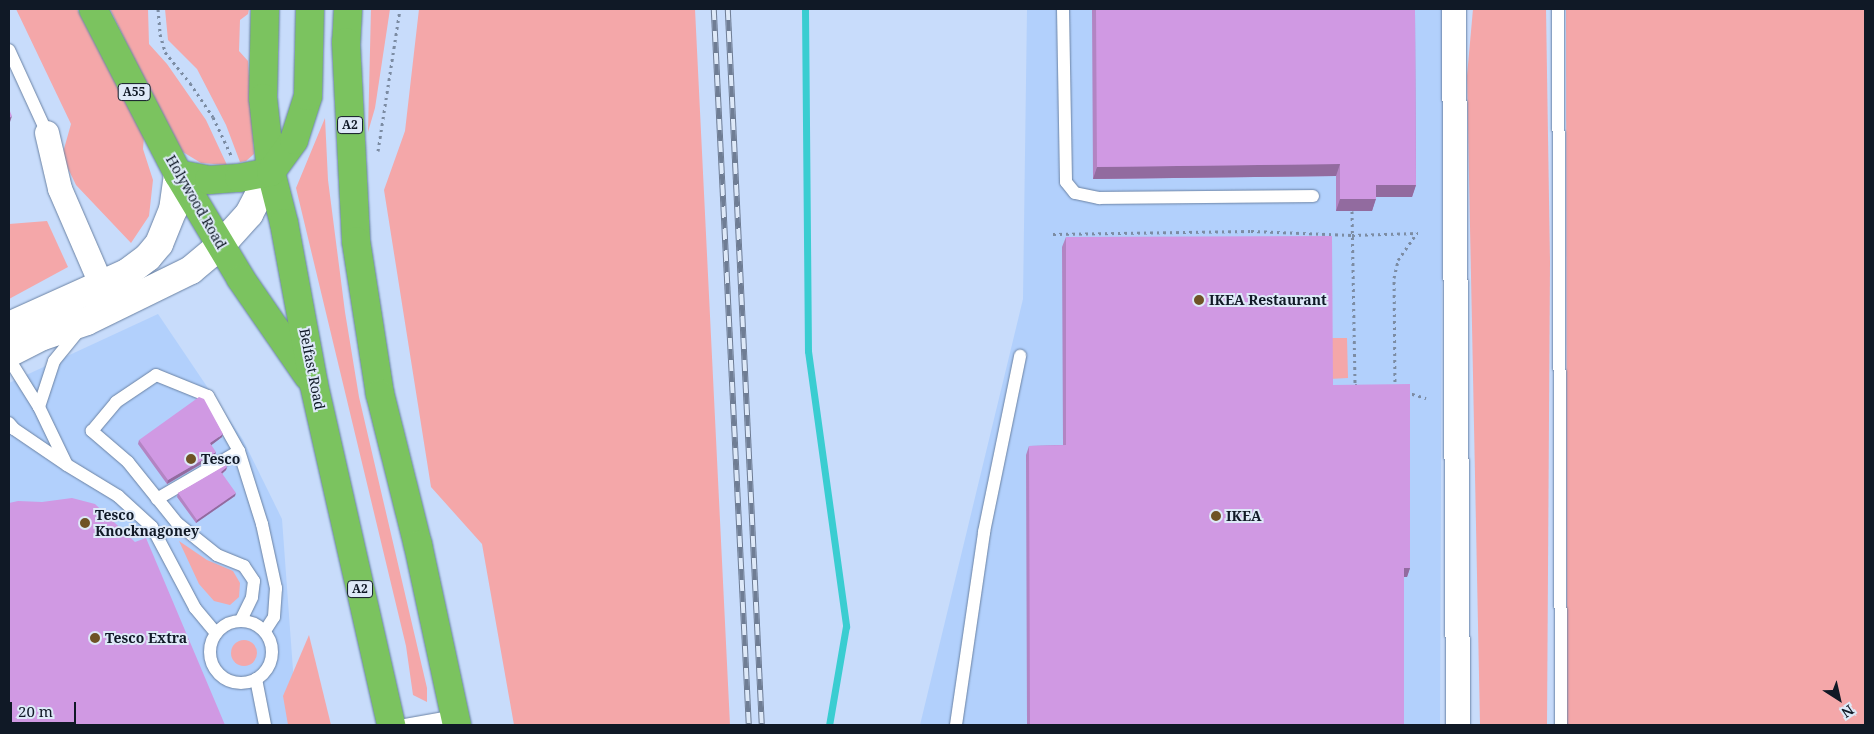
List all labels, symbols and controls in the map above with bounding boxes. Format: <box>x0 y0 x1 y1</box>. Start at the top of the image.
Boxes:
road number: A55 <box>116 82 152 101</box>
road number: A2 <box>336 116 364 134</box>
street label: Holywood Road <box>162 152 230 252</box>
place label: IKEA Restaurant <box>1209 292 1327 308</box>
marker: IKEA Restaurant <box>1193 294 1205 306</box>
street label: Belfast Road <box>296 327 328 411</box>
place label: Tesco <box>201 451 240 467</box>
marker: Tesco <box>185 453 197 465</box>
place label: Tesco Knocknagoney <box>95 507 199 540</box>
place label: IKEA <box>1226 508 1262 524</box>
marker: IKEA <box>1210 510 1222 522</box>
marker: Tesco Knocknagoney <box>79 517 91 529</box>
road number: A2 <box>346 580 374 598</box>
place label: Tesco Extra <box>105 630 187 646</box>
marker: Tesco Extra <box>89 632 101 644</box>
north arrow <box>1814 674 1864 724</box>
scale bar <box>12 692 79 724</box>
text: 20 m <box>18 701 53 721</box>
text: N <box>1838 701 1858 723</box>

